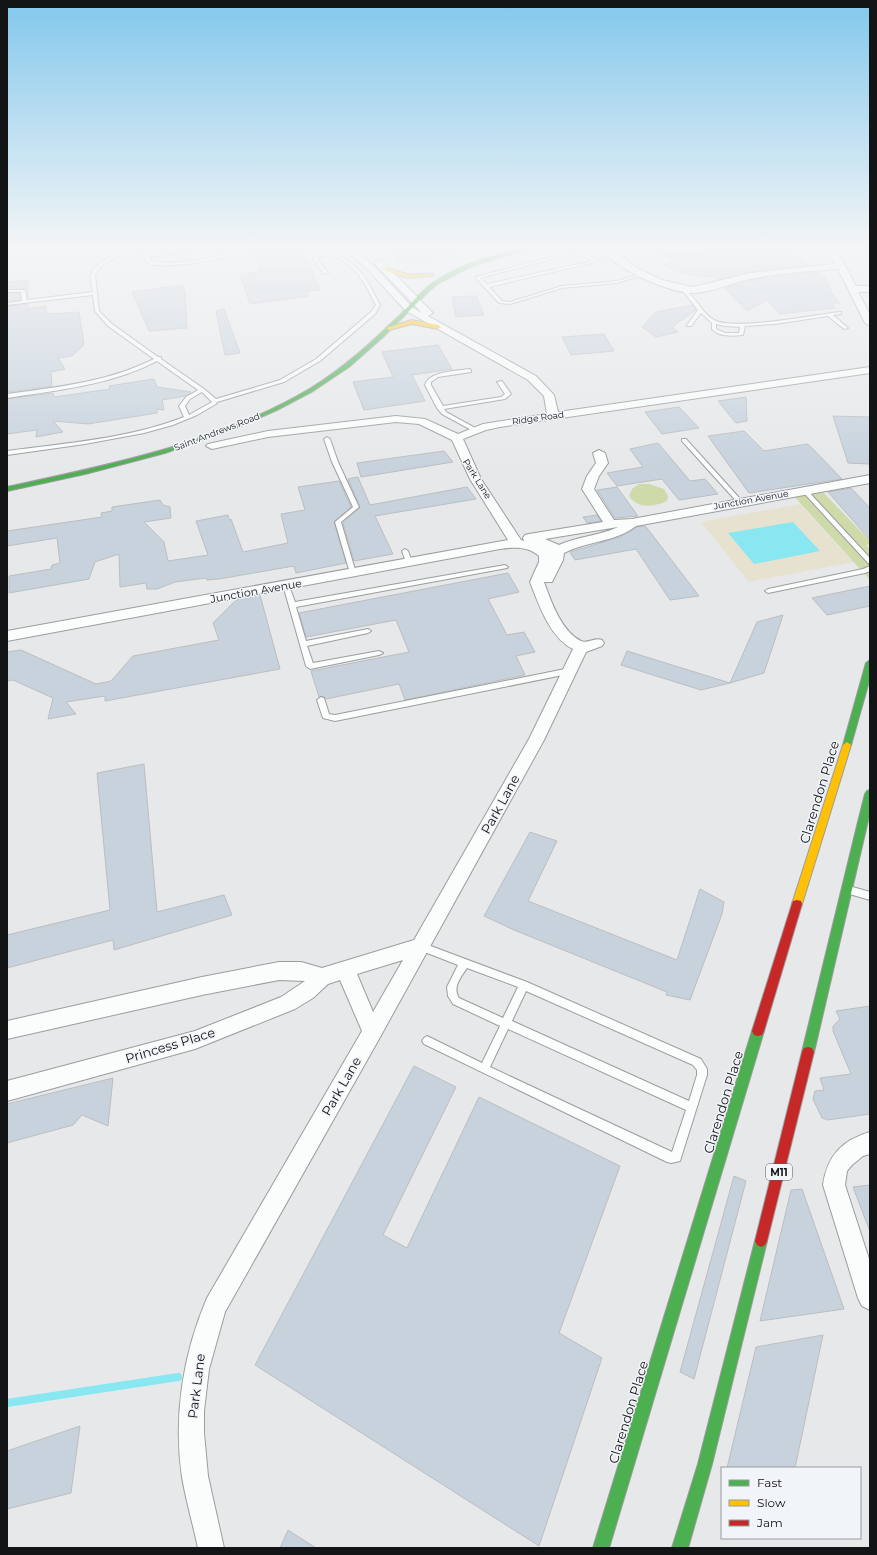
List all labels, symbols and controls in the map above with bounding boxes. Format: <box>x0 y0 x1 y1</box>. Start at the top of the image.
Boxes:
street label: Ridge Road <box>511 408 565 427</box>
street label: Saint Andrews Road <box>172 410 261 453</box>
street label: Park Lane <box>461 457 494 501</box>
street label: Junction Avenue <box>712 487 790 512</box>
street label: Junction Avenue <box>208 576 303 606</box>
street label: Clarendon Place <box>796 738 842 845</box>
street label: Park Lane <box>477 772 523 836</box>
street label: Princess Place <box>123 1024 217 1066</box>
street label: Clarendon Place <box>700 1048 746 1155</box>
street label: Park Lane <box>318 1054 364 1118</box>
road number: M11 <box>766 1164 792 1180</box>
street label: Park Lane <box>184 1353 208 1419</box>
street label: Clarendon Place <box>605 1358 651 1465</box>
legend <box>721 1467 861 1539</box>
text: Fast <box>757 1475 782 1490</box>
text: Slow <box>757 1495 786 1510</box>
text: Jam <box>756 1515 783 1530</box>

